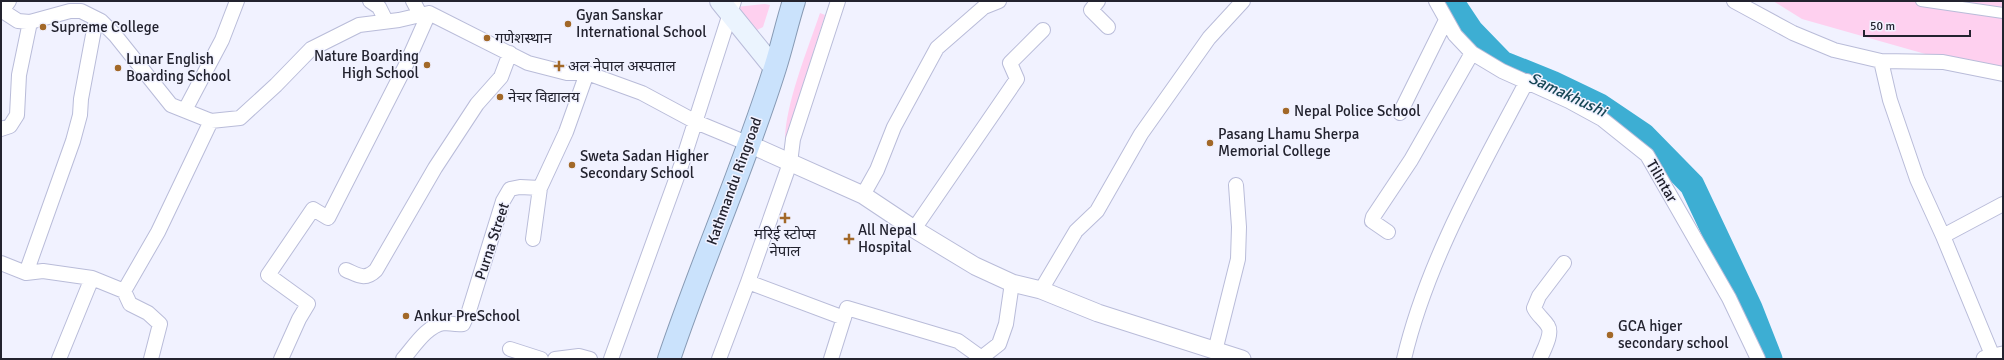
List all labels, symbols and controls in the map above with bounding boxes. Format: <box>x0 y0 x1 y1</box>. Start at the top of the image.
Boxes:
place label: Gyan Sanskar International School <box>576 6 707 41</box>
scale bar <box>1864 12 1970 38</box>
place label: Supreme College <box>51 18 159 36</box>
marker: Gyan Sanskar International School <box>563 19 573 29</box>
text: 50 m <box>1870 19 1895 34</box>
marker: Supreme College <box>38 22 48 32</box>
place label: गणेशस्थान <box>495 29 552 47</box>
marker: गणेशस्थान <box>482 33 492 43</box>
place label: Nature Boarding High School <box>314 47 419 82</box>
place label: Lunar English Boarding School <box>126 50 231 85</box>
place label: अल नेपाल अस्पताल <box>568 57 676 75</box>
marker: Nature Boarding High School <box>422 60 432 70</box>
marker: अल नेपाल अस्पताल <box>553 60 565 72</box>
marker: Lunar English Boarding School <box>113 63 123 73</box>
water label: Samakhushi <box>1526 68 1611 122</box>
place label: नेचर विद्यालय <box>508 88 580 106</box>
marker: नेचर विद्यालय <box>495 92 505 102</box>
place label: Nepal Police School <box>1294 102 1421 120</box>
marker: Nepal Police School <box>1281 106 1291 116</box>
street label: Kathmandu Ringroad <box>703 115 766 247</box>
place label: Pasang Lhamu Sherpa Memorial College <box>1218 125 1359 160</box>
marker: Pasang Lhamu Sherpa Memorial College <box>1205 138 1215 148</box>
place label: Sweta Sadan Higher Secondary School <box>580 147 709 182</box>
street label: Tilintar <box>1643 156 1682 206</box>
marker: Sweta Sadan Higher Secondary School <box>567 160 577 170</box>
street label: Purna Street <box>471 200 513 282</box>
marker: मरिई स्टोप्स नेपाल <box>779 212 791 224</box>
place label: All Nepal Hospital <box>858 221 917 256</box>
place label: मरिई स्टोप्स नेपाल <box>754 225 817 260</box>
marker: All Nepal Hospital <box>843 233 855 245</box>
place label: Ankur PreSchool <box>414 307 520 325</box>
marker: Ankur PreSchool <box>401 311 411 321</box>
place label: GCA higer secondary school <box>1618 317 1729 352</box>
marker: GCA higer secondary school <box>1605 330 1615 340</box>

